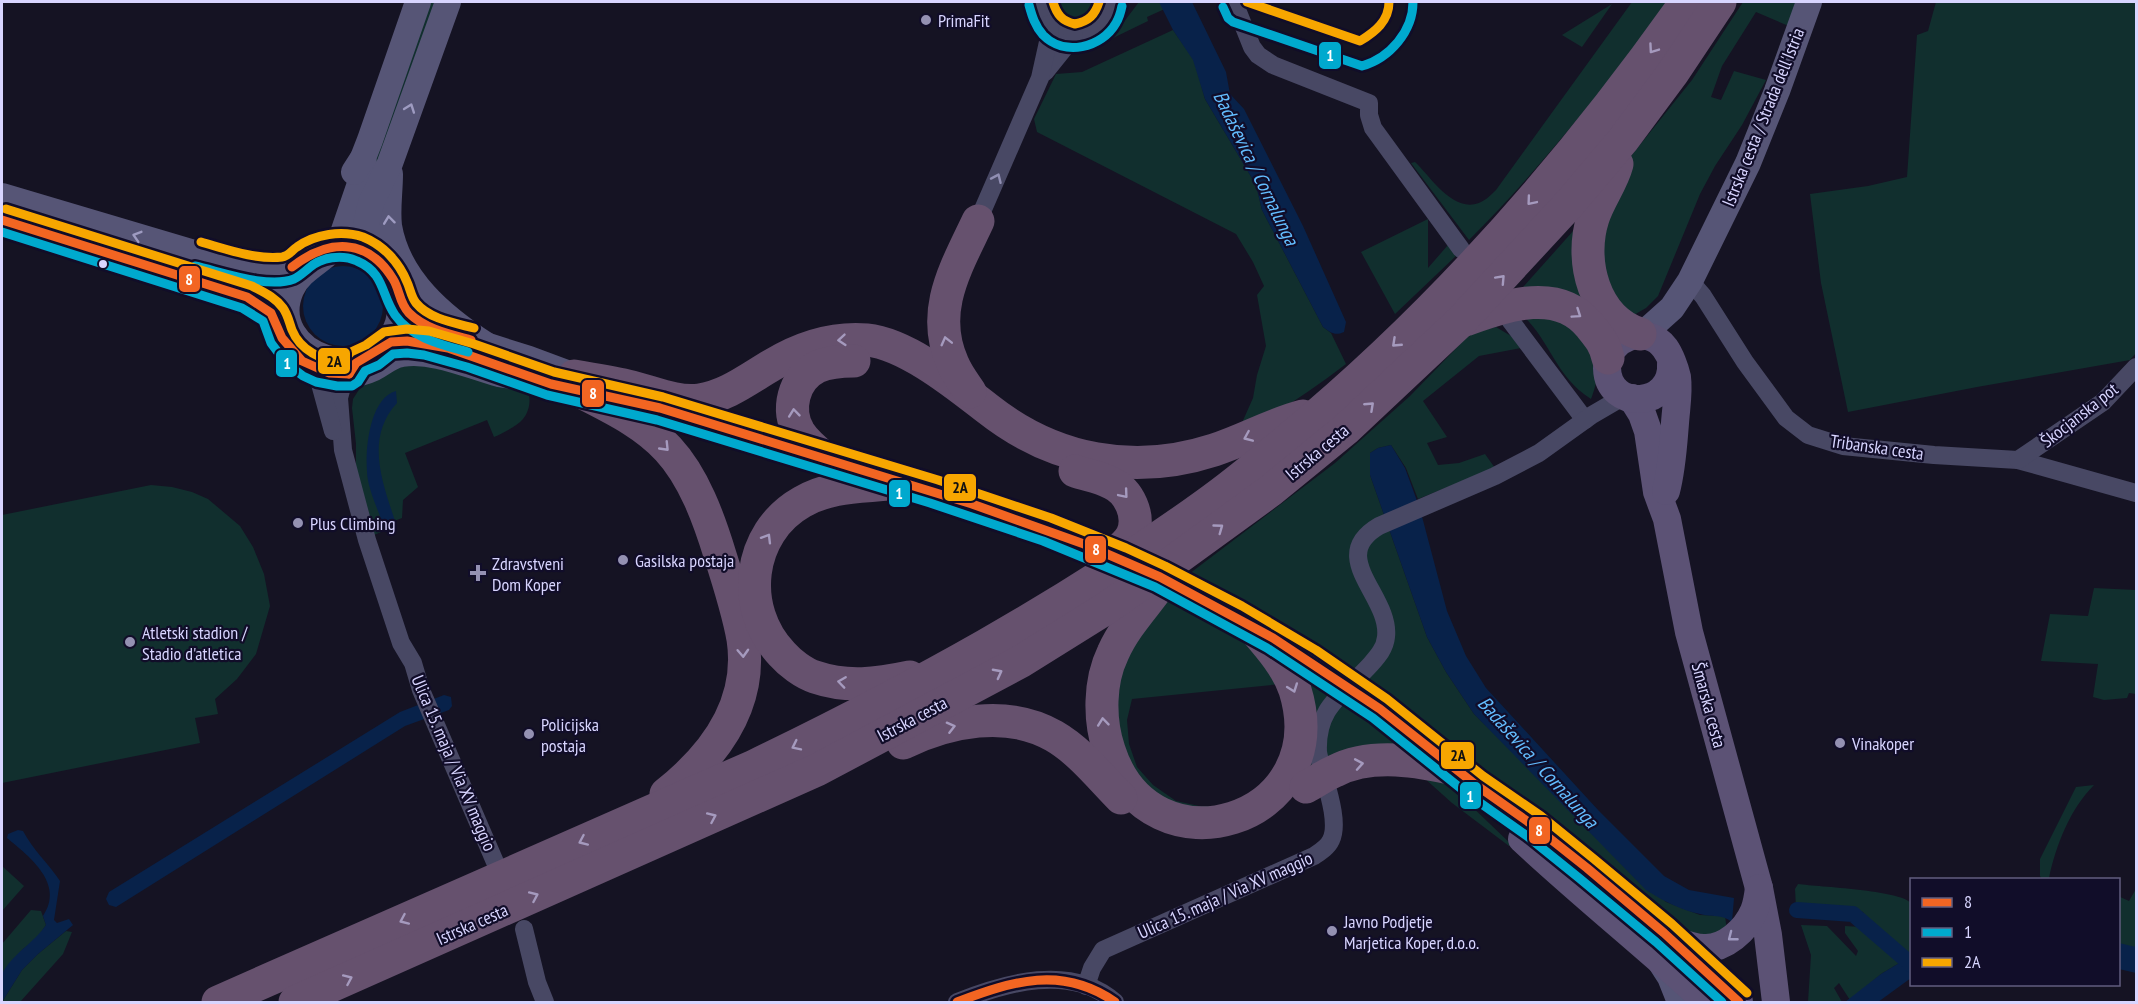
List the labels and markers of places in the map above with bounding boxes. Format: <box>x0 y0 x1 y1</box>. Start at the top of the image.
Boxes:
place label: PrimaFit <box>938 9 990 32</box>
marker: PrimaFit <box>919 13 933 27</box>
unlabelled marker <box>97 258 109 270</box>
place label: Plus Climbing <box>310 512 395 535</box>
marker: Plus Climbing <box>291 516 305 530</box>
place label: Gasilska postaja <box>635 549 734 572</box>
place label: Zdravstveni Dom Koper <box>492 552 564 596</box>
marker: Gasilska postaja <box>616 553 630 567</box>
marker: Zdravstveni Dom Koper <box>469 564 487 582</box>
place label: Atletski stadion / Stadio d'atletica <box>142 621 248 665</box>
marker: Atletski stadion / Stadio d'atletica <box>123 635 137 649</box>
place label: Policijska postaja <box>541 713 599 757</box>
marker: Policijska postaja <box>522 727 536 741</box>
place label: Vinakoper <box>1851 732 1914 755</box>
marker: Vinakoper <box>1833 736 1847 750</box>
place label: Javno Podjetje Marjetica Koper, d.o.o. <box>1343 910 1479 954</box>
marker: Javno Podjetje Marjetica Koper, d.o.o. <box>1325 924 1339 938</box>

